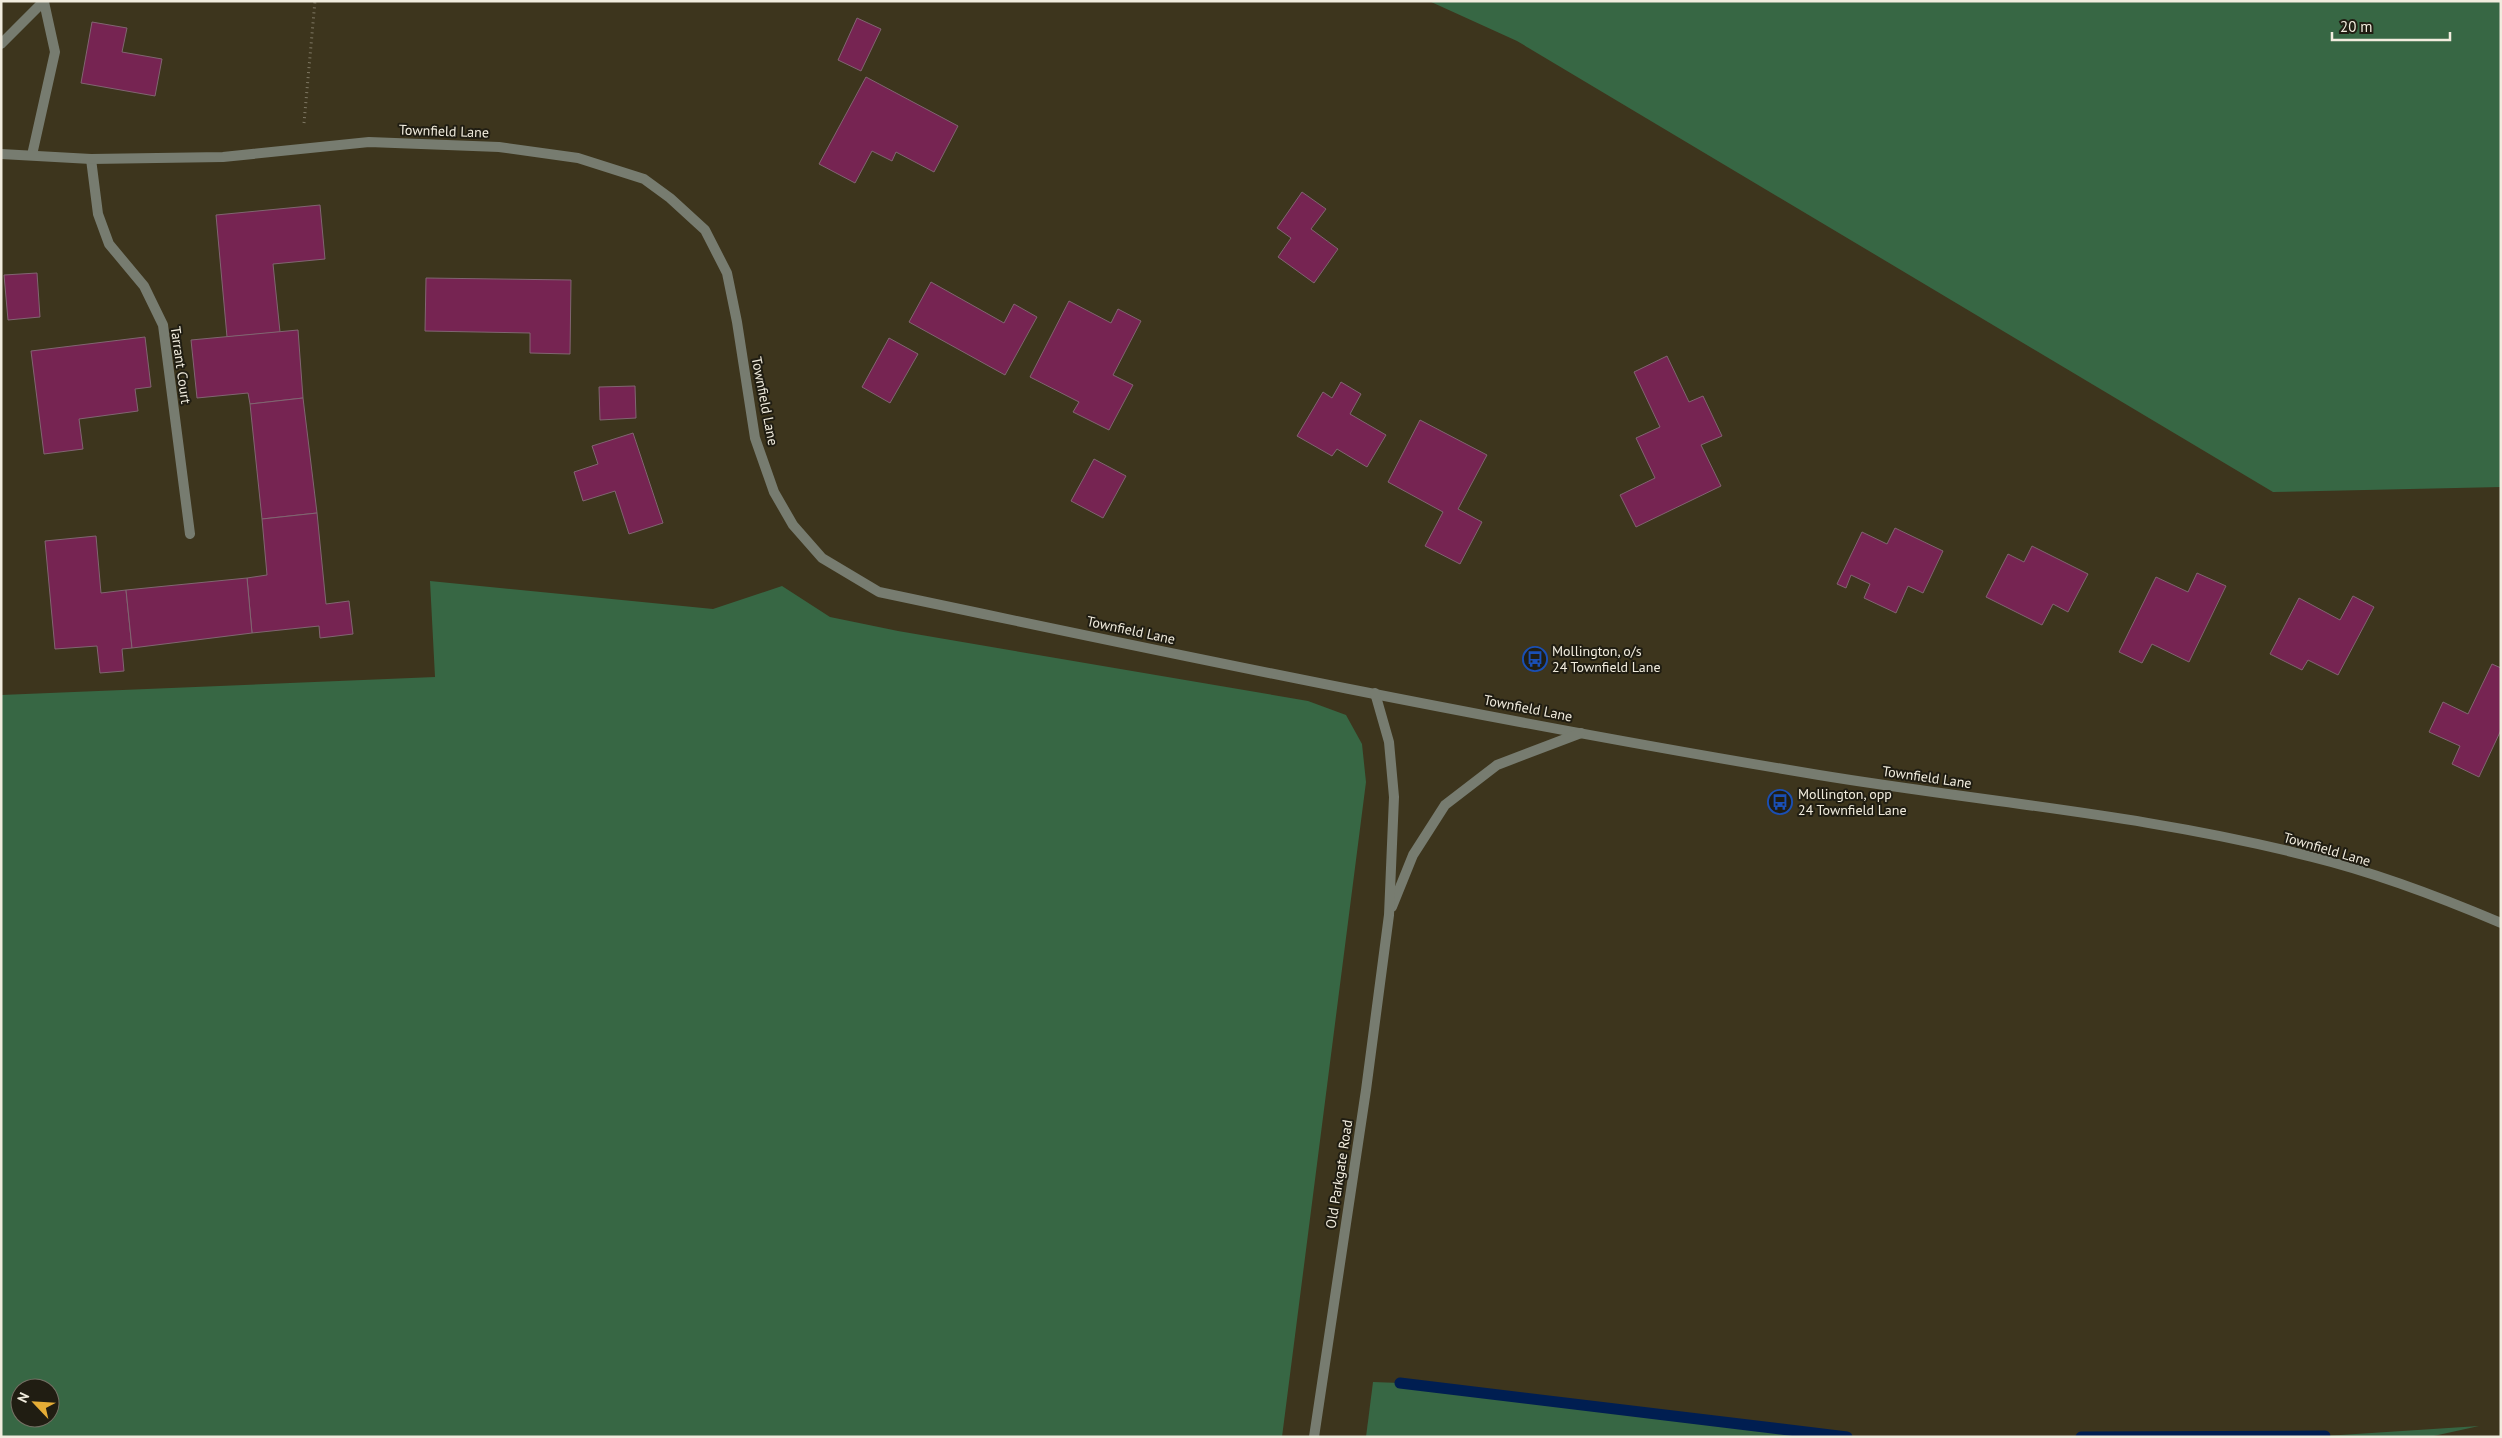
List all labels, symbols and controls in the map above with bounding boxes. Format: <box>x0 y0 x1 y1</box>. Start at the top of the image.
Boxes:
scale bar <box>2332 10 2450 42</box>
text: 20 m <box>2340 17 2373 36</box>
street label: Townfield Lane <box>399 120 489 142</box>
street label: Tarrant Court <box>167 325 195 405</box>
street label: Townfield Lane <box>748 355 782 447</box>
street label: Townfield Lane <box>1085 612 1177 648</box>
place label: Mollington, o/s 24 Townfield Lane <box>1552 642 1661 676</box>
bus stop icon: Mollington, o/s 24 Townfield Lane <box>1522 646 1548 672</box>
street label: Townfield Lane <box>1482 691 1574 725</box>
street label: Townfield Lane <box>1881 762 1973 792</box>
place label: Mollington, opp 24 Townfield Lane <box>1798 785 1907 819</box>
bus stop icon: Mollington, opp 24 Townfield Lane <box>1767 789 1793 815</box>
street label: Townfield Lane <box>2281 828 2373 870</box>
street label: Old Parkgate Road <box>1322 1118 1356 1230</box>
north arrow <box>10 1378 60 1428</box>
text: N <box>13 1390 33 1405</box>

